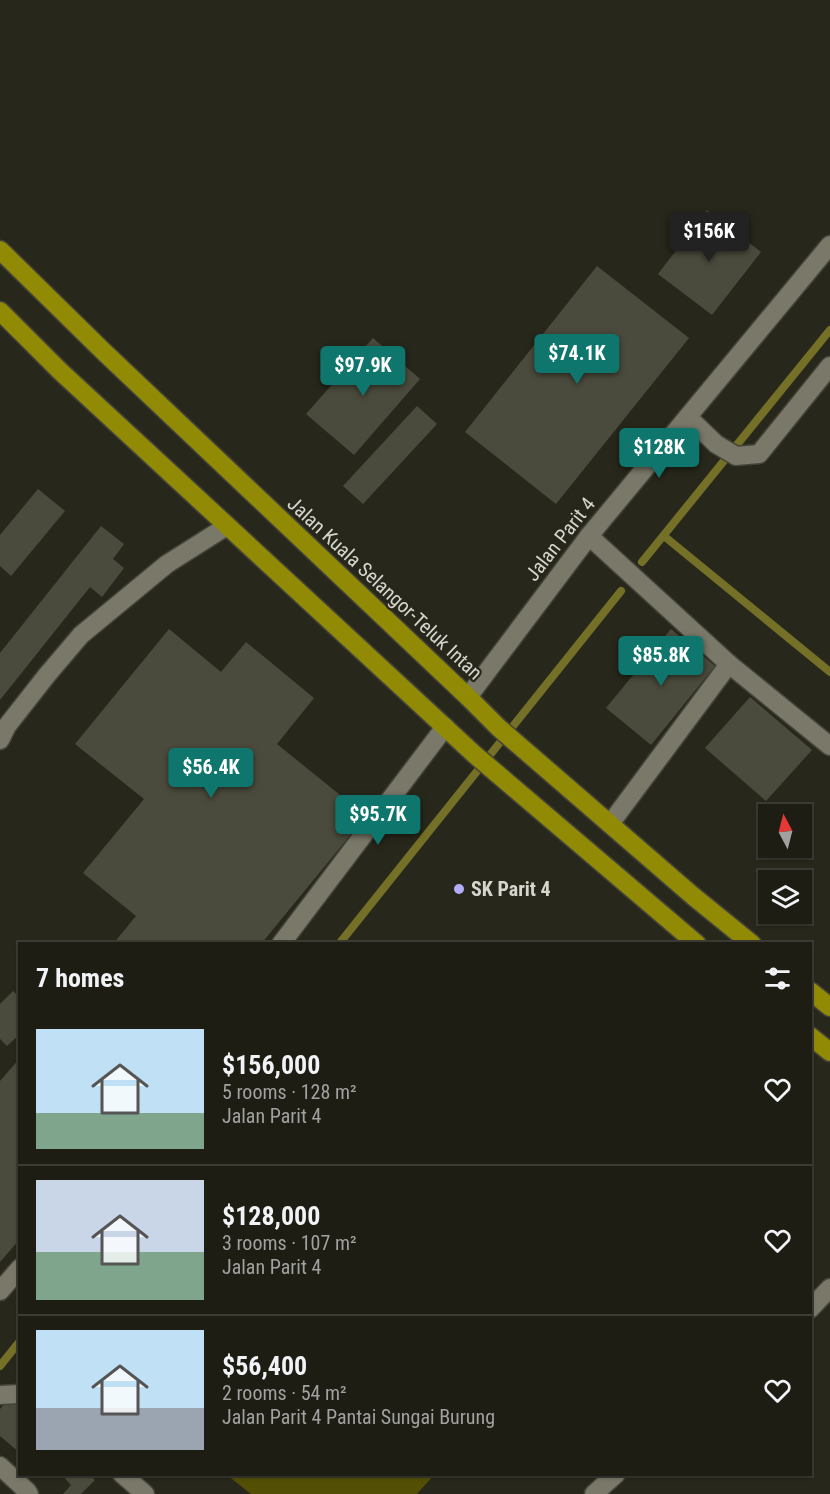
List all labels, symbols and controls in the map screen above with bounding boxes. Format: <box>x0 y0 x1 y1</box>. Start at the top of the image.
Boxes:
pin: $156K <box>667 212 751 263</box>
text: $156K <box>683 219 735 243</box>
pin: $74.1K <box>528 334 626 385</box>
text: $74.1K <box>548 341 606 365</box>
pin: $97.9K <box>314 346 412 397</box>
text: $97.9K <box>334 353 392 377</box>
pin: $128K <box>617 428 701 479</box>
text: $128K <box>633 435 685 459</box>
street label: Jalan Kuala Selangor-Teluk Intan <box>283 491 487 685</box>
street label: Jalan Parit 4 <box>520 492 600 586</box>
pin: $85.8K <box>612 636 710 687</box>
text: $85.8K <box>632 643 690 667</box>
pin: $56.4K <box>162 748 260 799</box>
text: $56.4K <box>182 755 240 779</box>
pin: $95.7K <box>329 795 427 846</box>
text: $95.7K <box>349 802 407 826</box>
north arrow <box>758 804 812 858</box>
map controls <box>758 804 812 924</box>
button: layers <box>758 870 812 924</box>
place label: SK Parit 4 <box>471 877 551 901</box>
marker: SK Parit 4 <box>452 882 466 896</box>
icon: filters <box>761 962 794 995</box>
text: 7 homes <box>36 963 124 993</box>
text: $156,000 <box>222 1050 320 1080</box>
icon: home <box>84 1053 156 1125</box>
icon: heart <box>761 1073 794 1106</box>
text: 5 rooms · 128 m² <box>222 1080 357 1104</box>
text: Jalan Parit 4 <box>222 1104 321 1128</box>
text: $128,000 <box>222 1201 320 1231</box>
icon: home <box>84 1204 156 1276</box>
icon: heart <box>761 1224 794 1257</box>
text: 3 rooms · 107 m² <box>222 1231 357 1255</box>
text: Jalan Parit 4 <box>222 1255 321 1279</box>
text: $56,400 <box>222 1351 307 1381</box>
icon: home <box>84 1354 156 1426</box>
icon: heart <box>761 1374 794 1407</box>
text: 2 rooms · 54 m² <box>222 1381 347 1405</box>
text: Jalan Parit 4 Pantai Sungai Burung <box>222 1405 495 1429</box>

